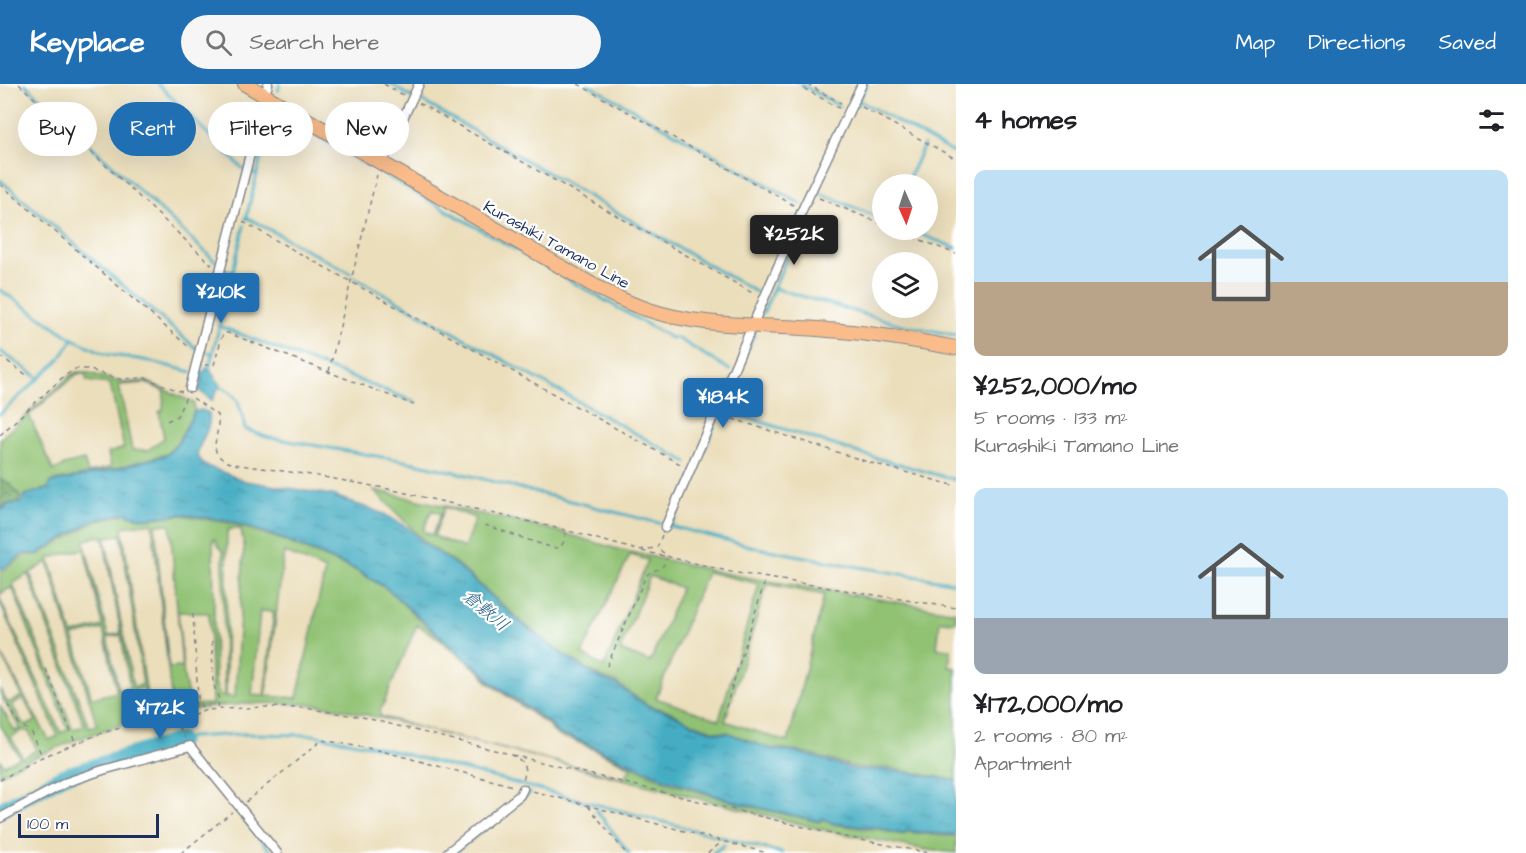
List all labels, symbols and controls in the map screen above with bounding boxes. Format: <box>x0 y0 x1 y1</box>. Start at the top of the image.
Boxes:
search box <box>181 15 601 69</box>
text: Keyplace <box>30 23 145 62</box>
icon: search <box>202 26 235 59</box>
text: Search here <box>250 27 379 58</box>
text: Map <box>1235 28 1275 57</box>
text: Directions <box>1308 28 1406 57</box>
text: Saved <box>1439 28 1496 57</box>
chip: Buy <box>18 102 97 156</box>
chip: Rent <box>109 102 196 156</box>
chip: Filters <box>208 102 313 156</box>
chip: New <box>325 102 409 156</box>
text: 4 homes <box>974 102 1077 138</box>
icon: filters <box>1475 104 1508 137</box>
north arrow <box>872 174 938 240</box>
map controls <box>872 174 938 318</box>
street label: Kurashiki Tamano Line <box>479 195 634 294</box>
icon: home <box>1187 209 1295 317</box>
pin: ¥252K <box>752 215 836 266</box>
text: ¥252K <box>764 220 824 248</box>
button: layers <box>872 252 938 318</box>
pin: ¥210K <box>179 273 263 324</box>
text: ¥210K <box>196 278 246 306</box>
text: ¥252,000/mo <box>974 368 1137 404</box>
pin: ¥184K <box>681 378 765 429</box>
text: ¥184K <box>697 383 749 411</box>
text: 5 rooms · 133 m² <box>974 404 1128 432</box>
text: Kurashiki Tamano Line <box>974 432 1179 460</box>
icon: home <box>1187 527 1295 635</box>
water label: 倉敷川 <box>457 583 514 637</box>
text: ¥172,000/mo <box>974 686 1123 722</box>
pin: ¥172K <box>118 689 202 740</box>
text: ¥172K <box>135 694 185 722</box>
text: 2 rooms · 80 m² <box>974 722 1128 750</box>
text: Apartment <box>974 750 1072 778</box>
scale bar <box>18 811 159 838</box>
text: 100 m <box>27 813 68 835</box>

